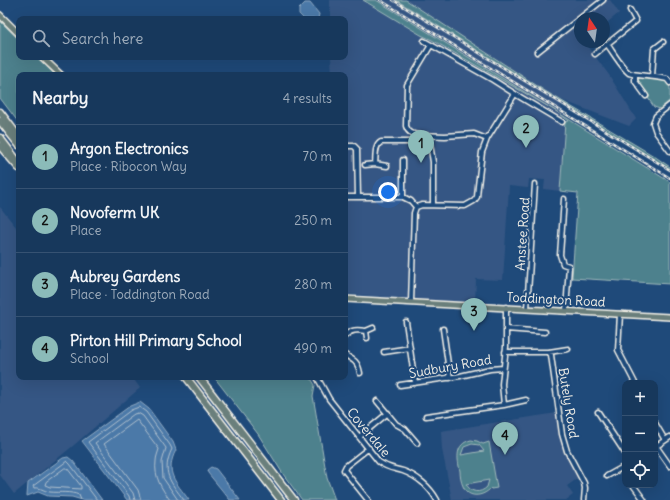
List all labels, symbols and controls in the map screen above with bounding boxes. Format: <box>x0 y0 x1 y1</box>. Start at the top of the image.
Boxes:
north arrow <box>574 12 610 48</box>
search box <box>16 16 348 60</box>
icon: search <box>30 27 52 49</box>
text: Search here <box>62 29 143 48</box>
text: Nearby <box>32 87 88 109</box>
text: 4 results <box>283 90 332 107</box>
pin: 2 <box>513 115 539 148</box>
pin: 1 <box>408 130 434 163</box>
text: Argon Electronics <box>70 139 188 158</box>
text: 1 <box>42 148 48 165</box>
text: 70 m <box>303 148 332 165</box>
text: Place · Ribocon Way <box>70 158 187 175</box>
your location <box>378 182 398 202</box>
street label: Anstee Road <box>511 196 534 271</box>
text: Novoferm UK <box>70 203 159 222</box>
text: 2 <box>41 212 49 229</box>
text: 250 m <box>294 212 332 229</box>
text: Place <box>70 222 101 239</box>
text: Aubrey Gardens <box>70 267 180 286</box>
text: 3 <box>41 276 49 293</box>
text: 280 m <box>294 276 332 293</box>
text: Place · Toddington Road <box>70 286 210 303</box>
street label: Toddington Road <box>506 288 606 311</box>
pin: 3 <box>461 298 487 331</box>
text: Pirton Hill Primary School <box>70 331 242 350</box>
text: 4 <box>41 340 49 357</box>
text: 490 m <box>294 340 332 357</box>
text: School <box>70 350 109 367</box>
street label: Sudbury Road <box>408 351 493 382</box>
street label: Butely Road <box>555 367 583 440</box>
map controls <box>622 380 658 488</box>
button: + <box>622 380 658 416</box>
street label: Coverdale <box>343 404 394 460</box>
button: − <box>622 416 658 452</box>
pin: 4 <box>492 422 518 455</box>
button: locate <box>622 452 658 488</box>

